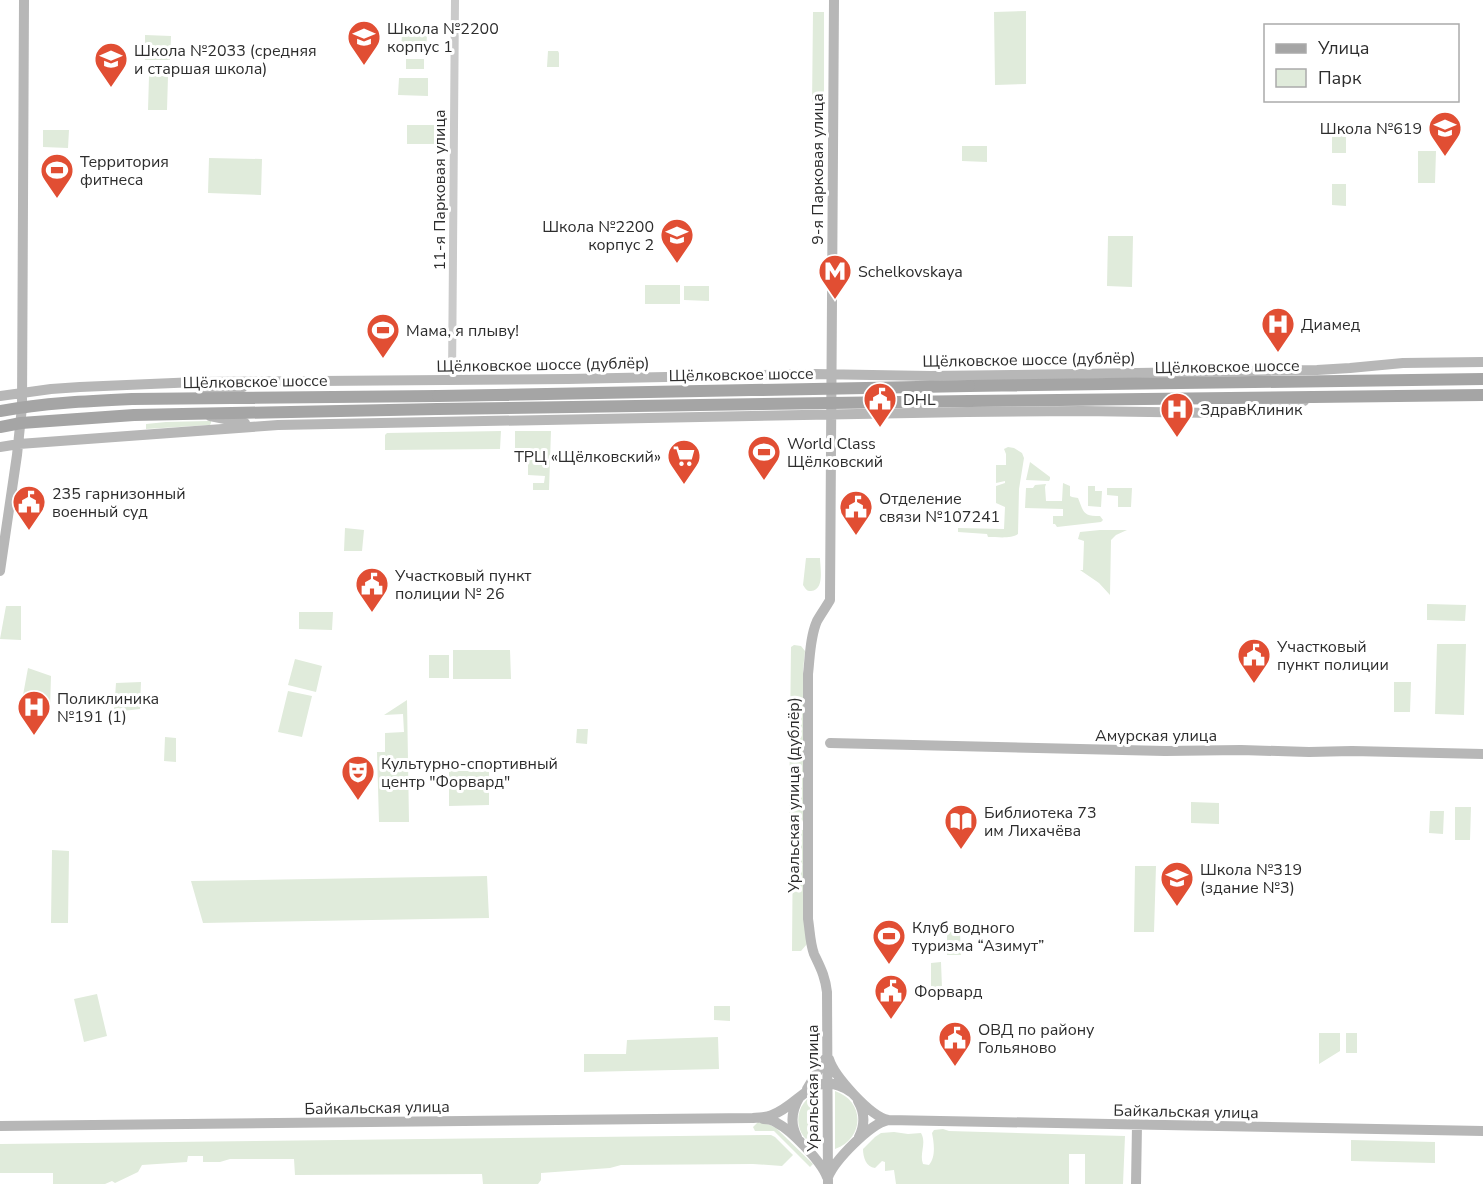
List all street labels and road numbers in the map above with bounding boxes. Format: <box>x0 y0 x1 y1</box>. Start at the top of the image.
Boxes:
street label: 9-я Парковая улица <box>807 93 829 245</box>
street label: 11-я Парковая улица <box>429 109 451 271</box>
street label: Щёлковское шоссе (дублёр) <box>922 347 1136 373</box>
street label: Щёлковское шоссе (дублёр) <box>436 352 650 378</box>
street label: Щёлковское шоссе <box>1154 355 1300 379</box>
street label: Щёлковское шоссе <box>668 363 814 387</box>
street label: Щёлковское шоссе <box>182 370 328 394</box>
street label: Уральская улица (дублёр) <box>783 697 805 894</box>
street label: Амурская улица <box>1095 725 1217 747</box>
street label: Уральская улица <box>802 1024 824 1153</box>
street label: Байкальская улица <box>304 1096 450 1120</box>
street label: Байкальская улица <box>1113 1100 1259 1124</box>

